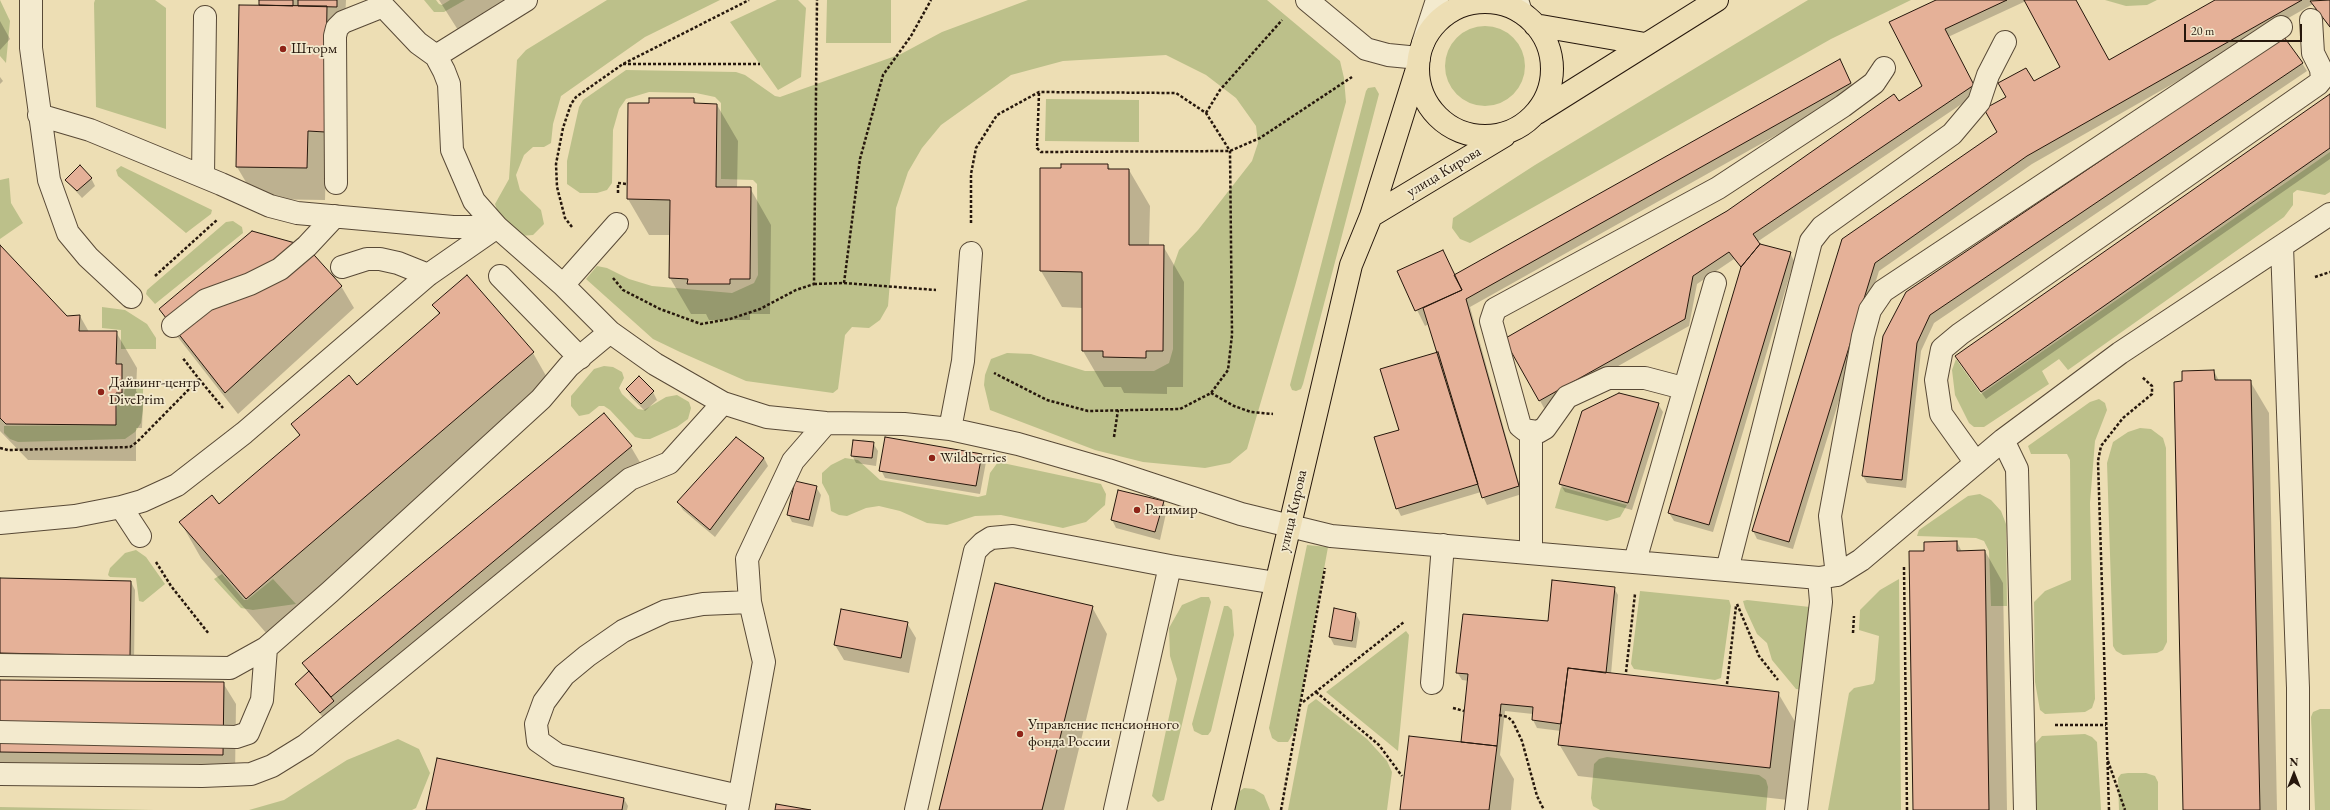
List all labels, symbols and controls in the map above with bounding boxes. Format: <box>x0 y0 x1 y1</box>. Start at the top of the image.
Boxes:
scale bar <box>2186 16 2304 42</box>
text: 20 m <box>2191 23 2214 39</box>
place label: Шторм <box>291 40 337 58</box>
marker: Шторм <box>278 44 288 54</box>
street label: улица Кирова <box>1404 143 1484 201</box>
place label: Дайвинг-центр DivePrim <box>109 374 200 409</box>
marker: Дайвинг-центр DivePrim <box>96 387 106 397</box>
place label: Wildberries <box>940 449 1006 467</box>
marker: Wildberries <box>927 453 937 463</box>
street label: улица Кирова <box>1275 468 1311 554</box>
place label: Ратимир <box>1145 501 1198 519</box>
marker: Ратимир <box>1132 505 1142 515</box>
place label: Управление пенсионного фонда России <box>1028 716 1179 751</box>
marker: Управление пенсионного фонда России <box>1015 729 1025 739</box>
north arrow <box>2274 754 2314 794</box>
text: N <box>2290 755 2298 769</box>

